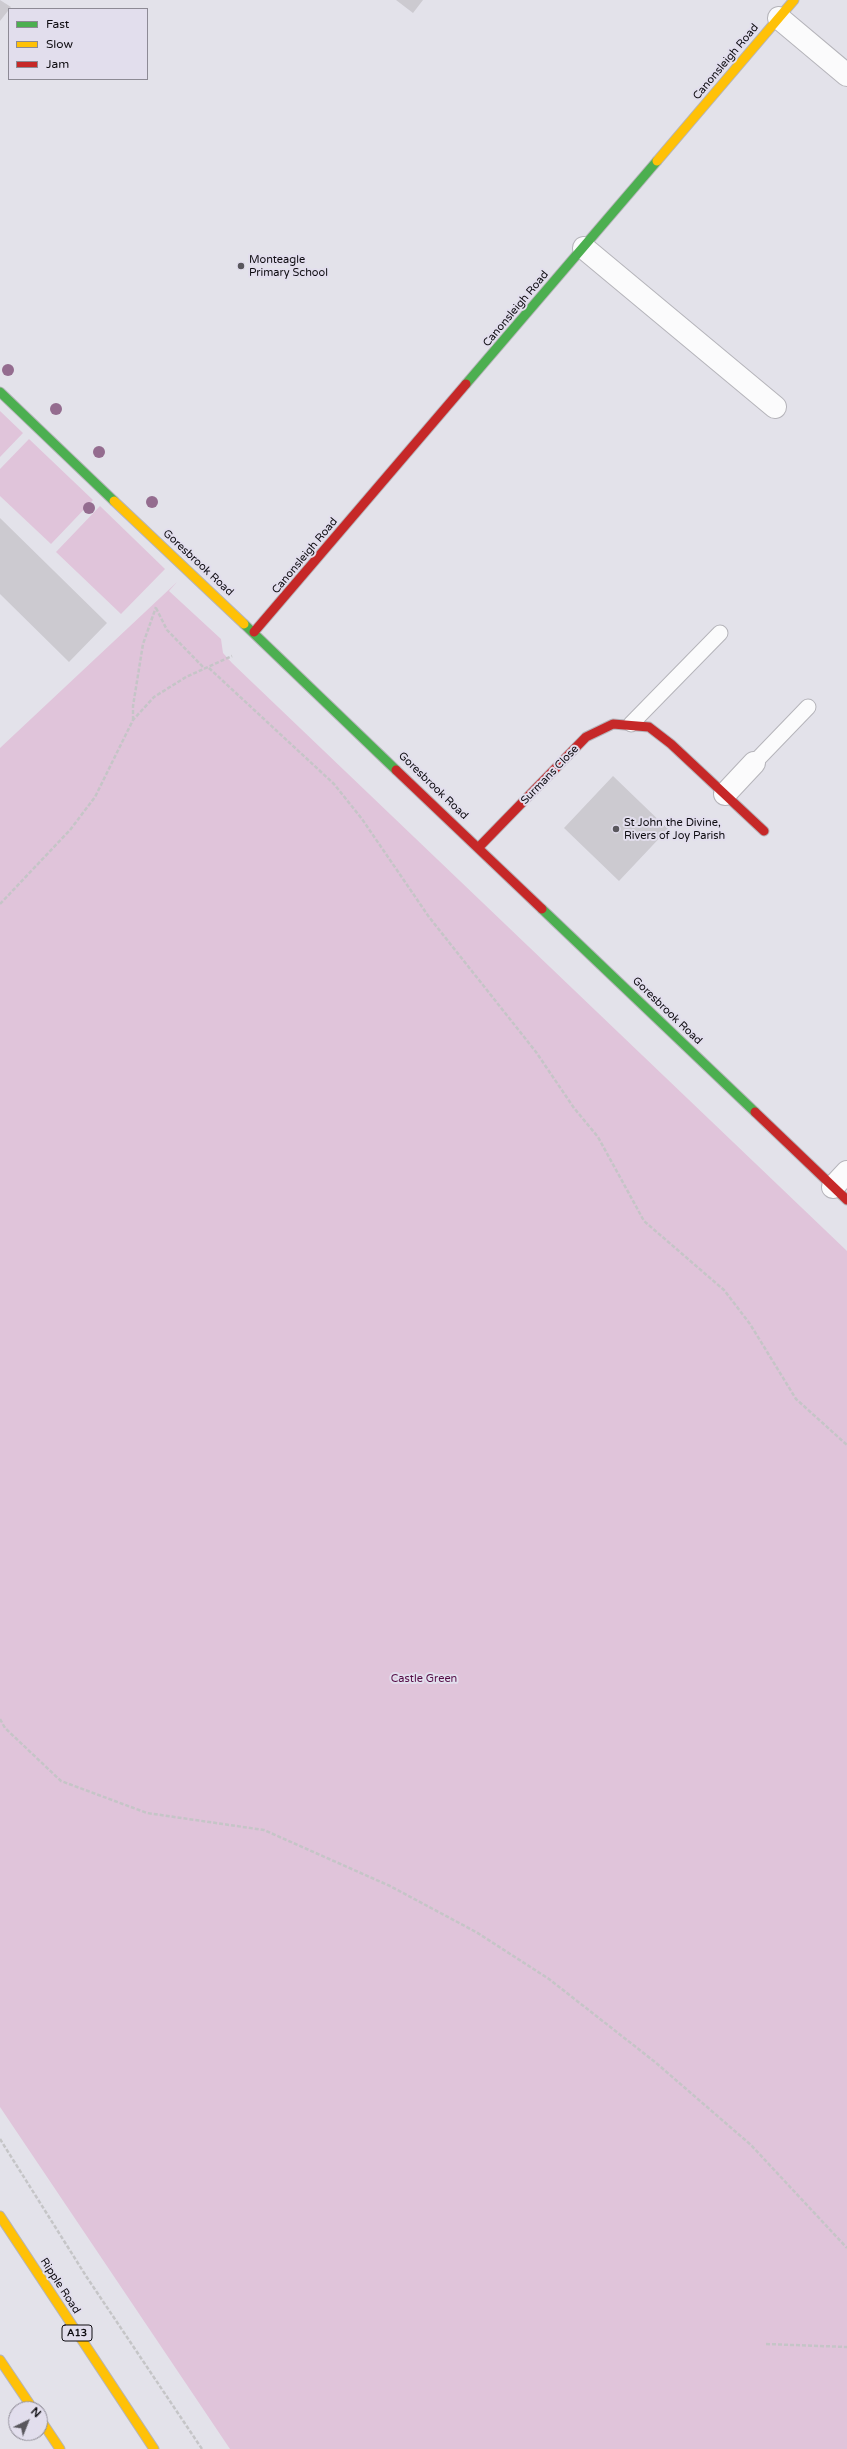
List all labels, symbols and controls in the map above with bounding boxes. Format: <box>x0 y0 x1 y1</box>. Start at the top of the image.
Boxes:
legend <box>8 8 148 80</box>
text: Fast <box>46 17 69 31</box>
street label: Canonsleigh Road <box>690 21 762 103</box>
text: Slow <box>46 37 73 51</box>
text: Jam <box>46 57 69 71</box>
place label: Monteagle Primary School <box>249 253 328 279</box>
marker: Monteagle Primary School <box>236 261 246 271</box>
street label: Canonsleigh Road <box>480 268 552 350</box>
street label: Canonsleigh Road <box>269 515 341 597</box>
street label: Goresbrook Road <box>160 527 236 599</box>
street label: Surmans Close <box>518 743 582 807</box>
street label: Goresbrook Road <box>396 749 470 823</box>
place label: St John the Divine, Rivers of Joy Parish <box>624 816 725 842</box>
marker: St John the Divine, Rivers of Joy Parish <box>611 824 621 834</box>
street label: Goresbrook Road <box>630 974 704 1048</box>
park label: Castle Green <box>391 1672 457 1686</box>
street label: Ripple Road <box>37 2256 83 2316</box>
road number: A13 <box>62 2325 92 2341</box>
north arrow <box>8 2401 48 2441</box>
text: N <box>28 2405 44 2420</box>

